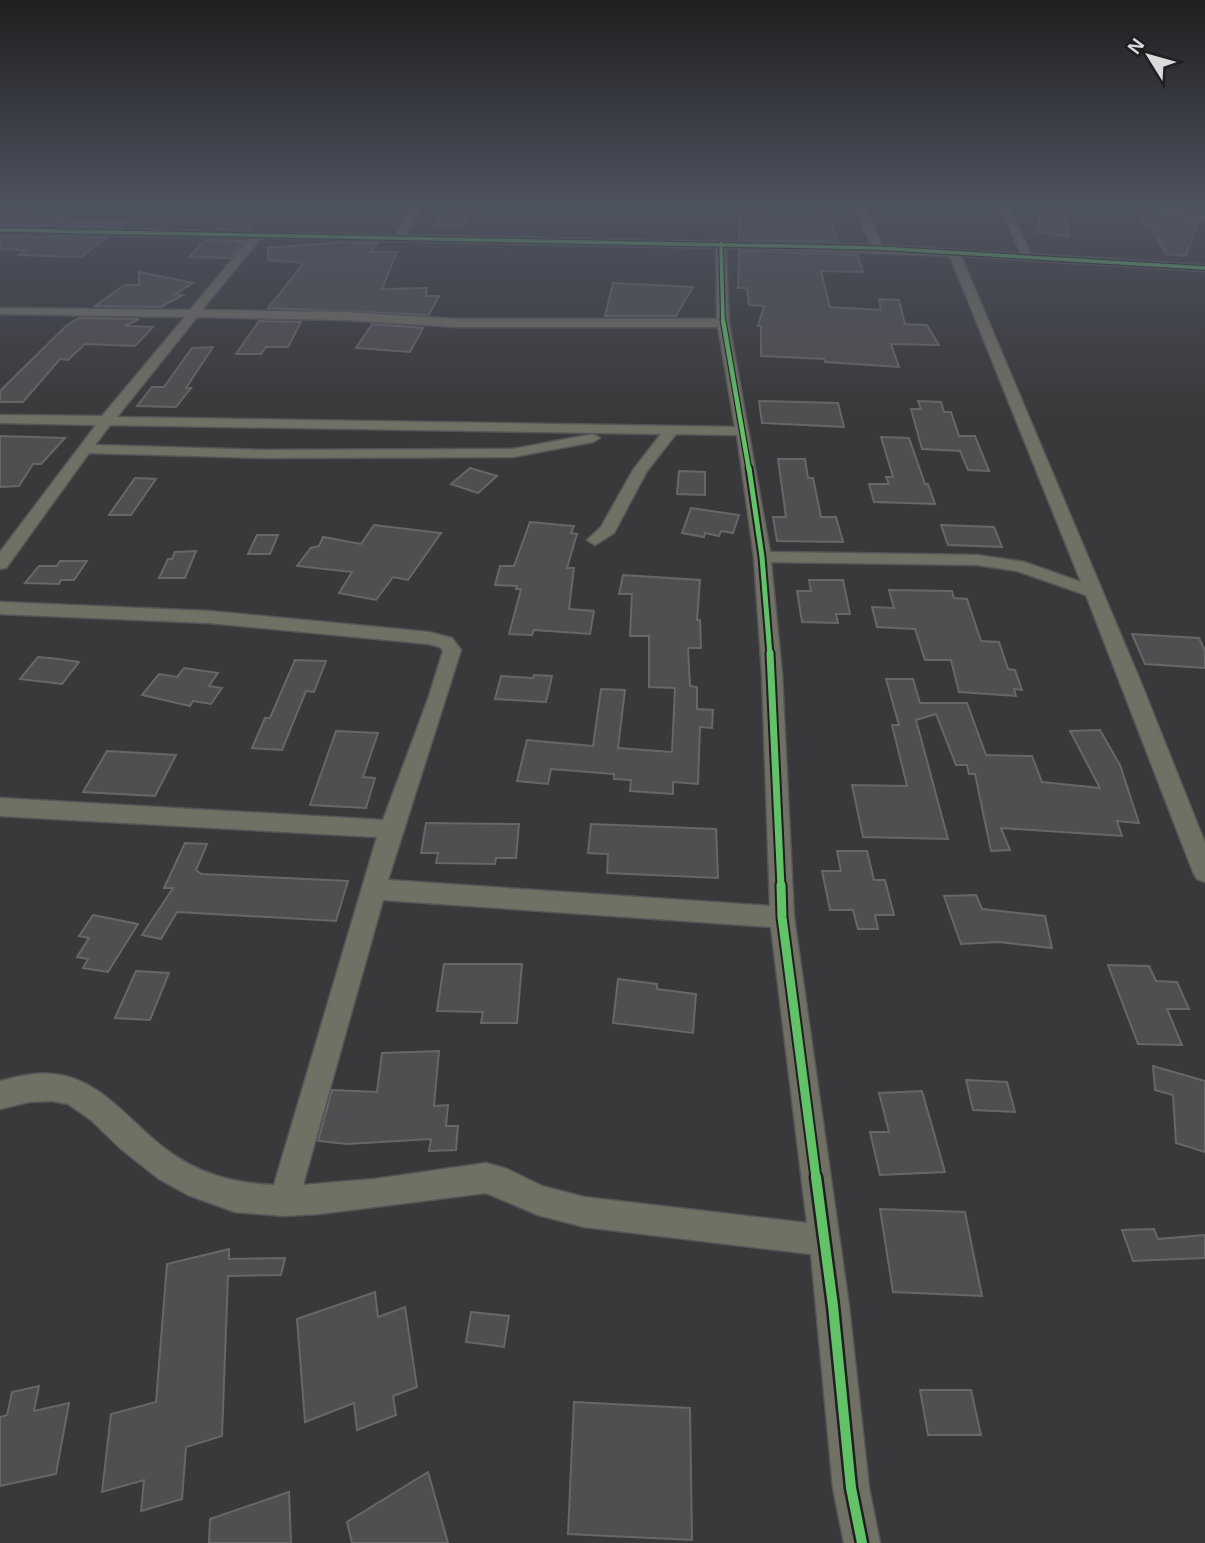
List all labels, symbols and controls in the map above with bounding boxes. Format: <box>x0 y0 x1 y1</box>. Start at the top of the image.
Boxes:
north arrow <box>1114 21 1184 91</box>
text: N <box>1123 34 1148 58</box>

